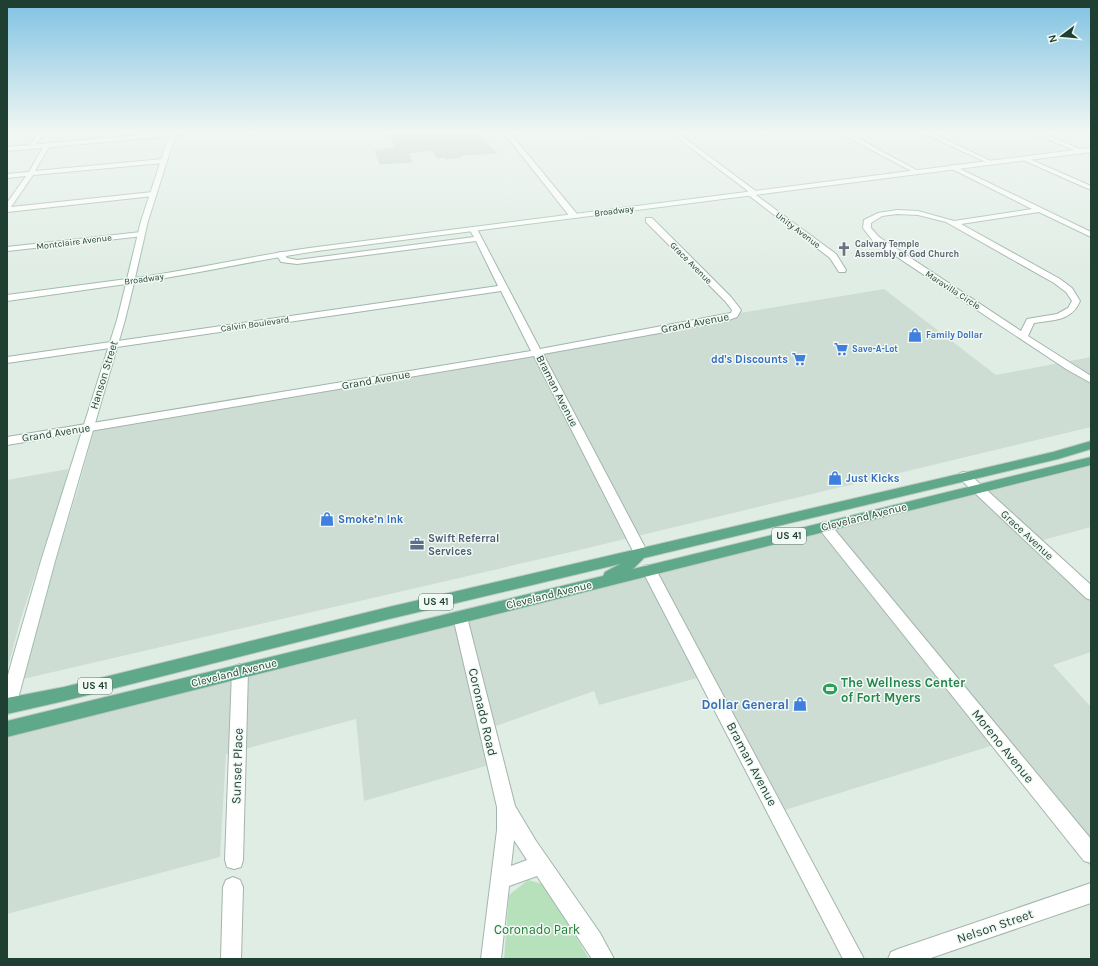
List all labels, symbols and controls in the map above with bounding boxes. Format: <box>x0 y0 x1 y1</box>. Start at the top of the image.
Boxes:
north arrow <box>1042 16 1082 56</box>
text: N <box>1046 33 1060 44</box>
street label: Broadway <box>594 204 635 218</box>
street label: Unity Avenue <box>774 210 823 250</box>
street label: Montclaire Avenue <box>36 232 113 252</box>
place label: Calvary Temple Assembly of God Church <box>855 239 959 259</box>
street label: Grace Avenue <box>668 240 714 286</box>
church icon: Calvary Temple Assembly of God Church <box>836 241 852 257</box>
street label: Maravilla Circle <box>924 269 983 312</box>
street label: Broadway <box>124 271 165 287</box>
street label: Grand Avenue <box>660 310 730 336</box>
street label: Calvin Boulevard <box>220 314 290 334</box>
shop icon: Family Dollar <box>907 327 923 343</box>
place label: Family Dollar <box>926 330 983 340</box>
street label: Hanson Street <box>87 339 121 411</box>
supermarket icon: Save-A-Lot <box>833 341 849 357</box>
place label: Save-A-Lot <box>852 344 898 354</box>
supermarket icon: dd's Discounts <box>791 351 807 367</box>
street label: Braman Avenue <box>533 353 581 429</box>
place label: dd's Discounts <box>711 353 788 366</box>
street label: Grand Avenue <box>341 368 411 392</box>
street label: Grand Avenue <box>21 421 91 445</box>
shop icon: Just Kicks <box>827 470 843 486</box>
place label: Just Kicks <box>846 472 900 485</box>
street label: Cleveland Avenue <box>820 500 908 534</box>
street label: Grace Avenue <box>998 507 1056 563</box>
shop icon: Smoke’n Ink <box>319 511 335 527</box>
place label: Smoke’n Ink <box>338 513 404 526</box>
road number: US 41 <box>772 528 806 544</box>
place label: Swift Referral Services <box>428 532 499 558</box>
office icon: Swift Referral Services <box>409 536 425 552</box>
street label: Cleveland Avenue <box>505 578 593 612</box>
road number: US 41 <box>419 594 453 610</box>
street label: Cleveland Avenue <box>190 656 278 690</box>
street label: Coronado Road <box>466 667 500 757</box>
place label: The Wellness Center of Fort Myers <box>841 675 966 705</box>
road number: US 41 <box>78 678 112 694</box>
sports icon: The Wellness Center of Fort Myers <box>822 681 838 697</box>
shop icon: Dollar General <box>792 696 808 712</box>
place label: Dollar General <box>701 697 789 712</box>
street label: Moreno Avenue <box>969 706 1037 786</box>
street label: Braman Avenue <box>724 719 781 809</box>
street label: Sunset Place <box>228 727 246 804</box>
street label: Nelson Street <box>955 906 1035 946</box>
park label: Coronado Park <box>494 922 580 937</box>

